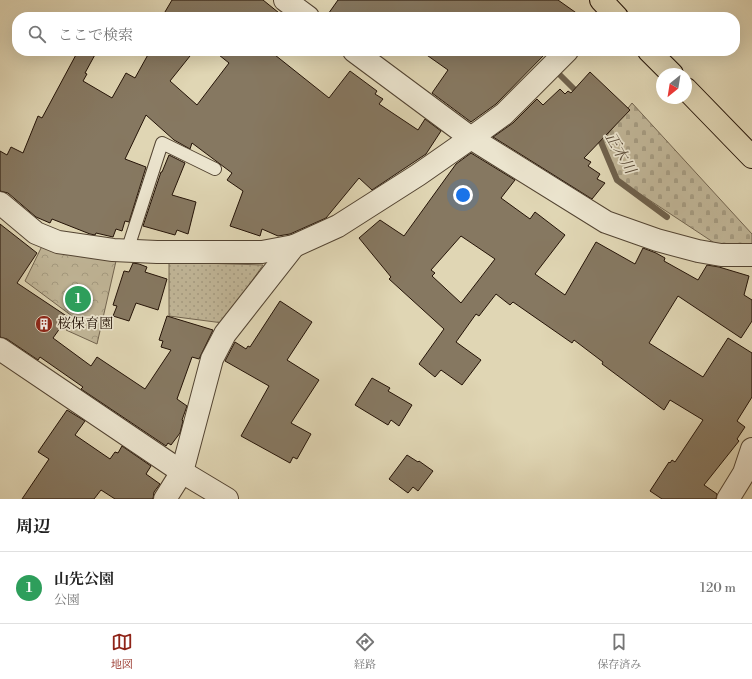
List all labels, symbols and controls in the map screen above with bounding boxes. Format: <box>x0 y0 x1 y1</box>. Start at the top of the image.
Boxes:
search box <box>12 12 740 56</box>
icon: search <box>26 23 48 45</box>
text: ここで検索 <box>58 26 133 45</box>
north arrow <box>656 68 692 104</box>
water label: 正木川 <box>601 129 640 179</box>
your location <box>453 185 473 205</box>
pin: 1 <box>65 284 91 314</box>
building icon: 桜保育園 <box>34 314 54 334</box>
place label: 桜保育園 <box>57 315 113 333</box>
text: 周辺 <box>16 516 50 538</box>
text: 山先公園 <box>54 570 114 589</box>
text: 1 <box>26 580 32 596</box>
text: 120 m <box>700 580 736 596</box>
text: 公園 <box>54 592 80 608</box>
tab: 地図 <box>111 631 133 672</box>
tab: 経路 <box>354 631 376 672</box>
tab: 保存済み <box>597 631 641 672</box>

